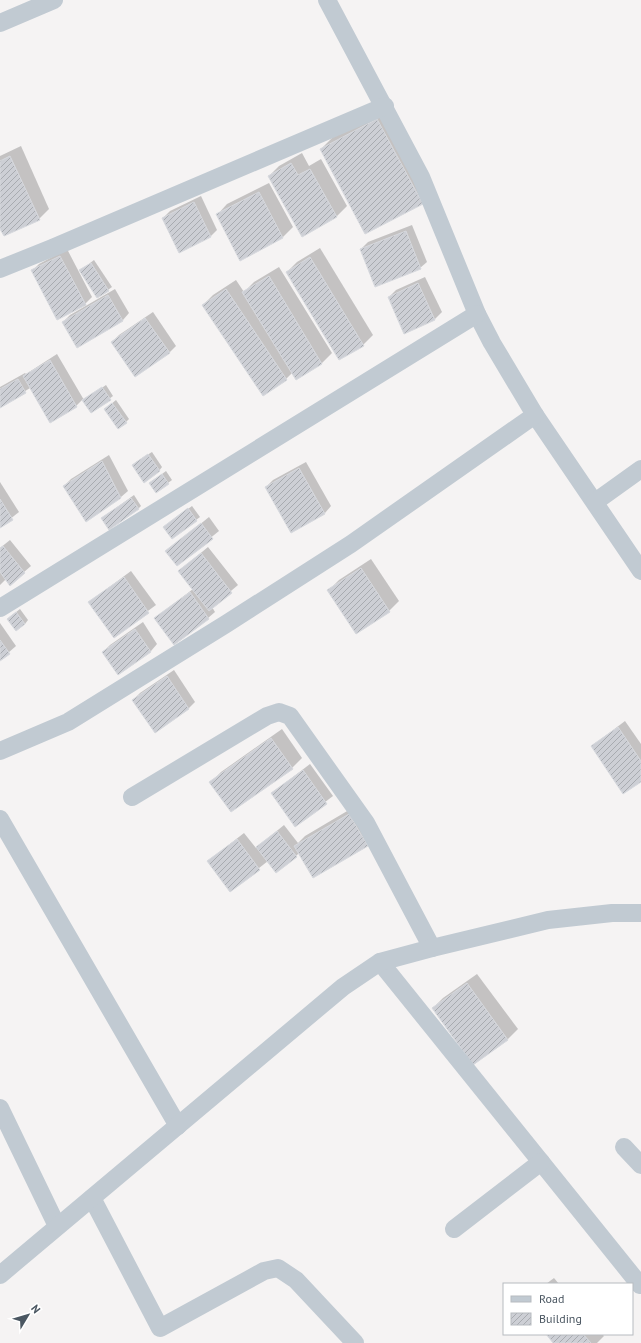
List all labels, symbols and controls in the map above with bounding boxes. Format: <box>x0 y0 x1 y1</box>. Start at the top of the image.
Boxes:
legend <box>503 1283 633 1335</box>
text: Road <box>539 1291 564 1306</box>
north arrow <box>8 1295 48 1335</box>
text: N <box>28 1302 44 1316</box>
text: Building <box>539 1311 582 1326</box>

